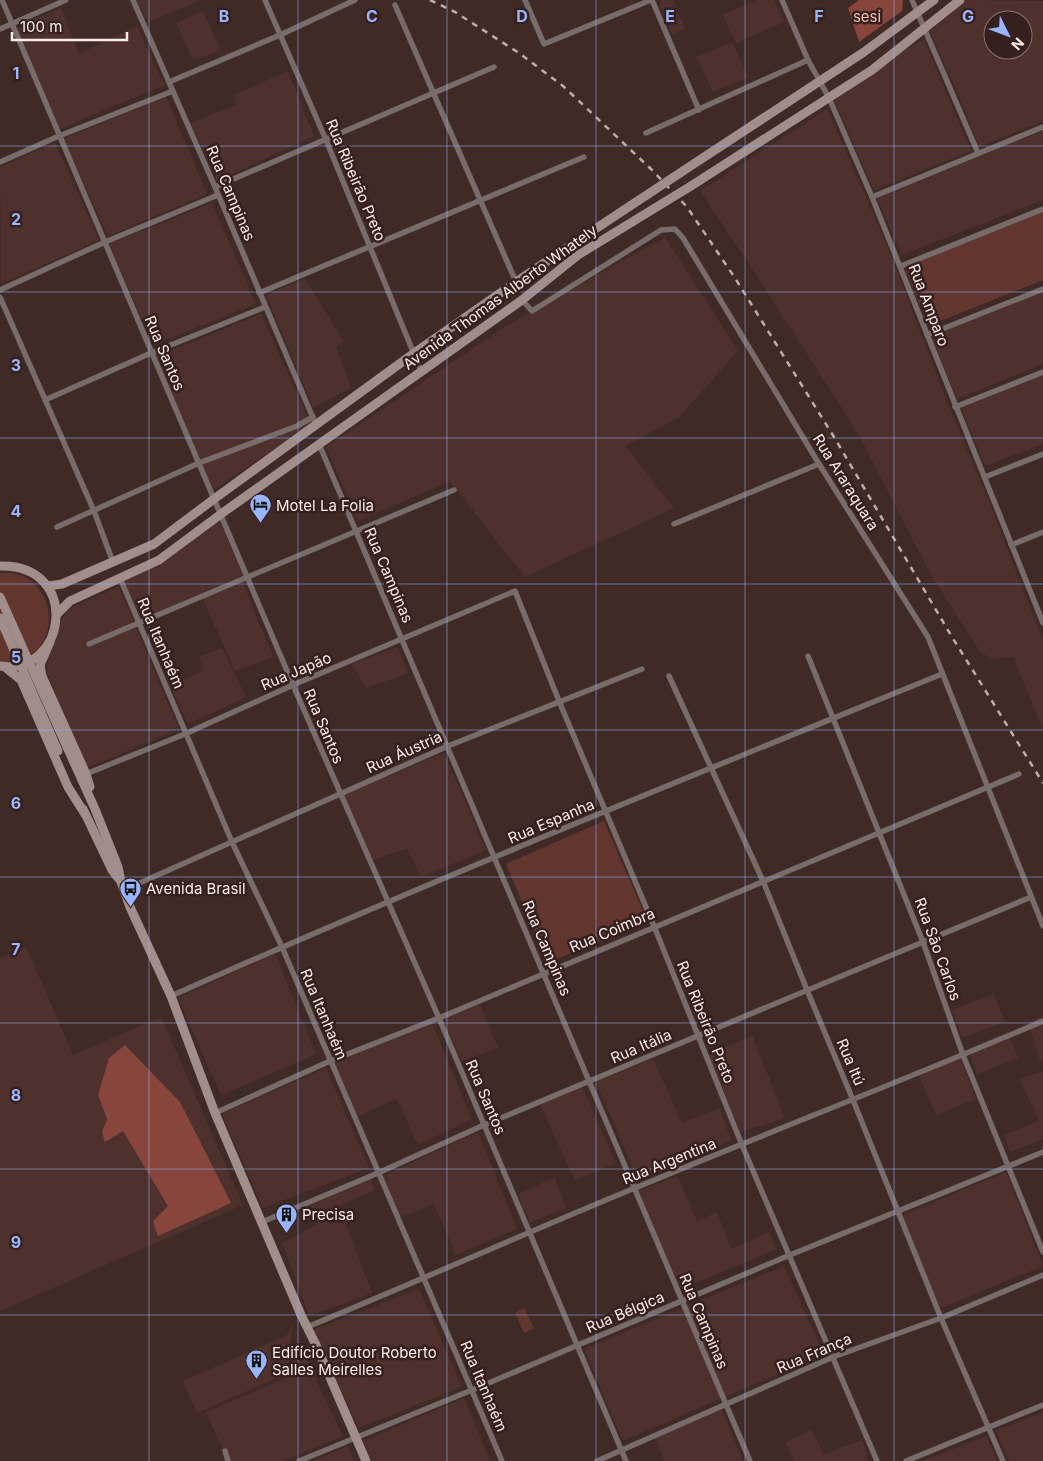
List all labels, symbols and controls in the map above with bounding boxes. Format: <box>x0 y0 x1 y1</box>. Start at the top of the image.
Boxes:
text: B <box>219 6 229 26</box>
text: C <box>366 6 378 26</box>
text: D <box>516 6 528 26</box>
text: E <box>665 6 675 26</box>
text: F <box>814 6 824 26</box>
text: G <box>962 6 974 26</box>
park label: sesi <box>853 7 881 26</box>
scale bar <box>12 10 128 42</box>
north arrow <box>983 10 1033 60</box>
text: 100 m <box>20 17 62 36</box>
text: N <box>1008 34 1028 54</box>
text: 1 <box>13 63 19 83</box>
street label: Rua Ribeirão Preto <box>322 116 390 244</box>
street label: Rua Campinas <box>202 142 260 244</box>
text: 2 <box>11 209 21 229</box>
street label: Avenida Thomas Alberto Whately <box>399 220 601 374</box>
street label: Rua Amparo <box>905 261 953 349</box>
street label: Rua Santos <box>141 313 189 393</box>
text: 3 <box>11 355 21 375</box>
street label: Rua Araraquara <box>809 430 883 534</box>
hotel icon: Motel La Folia <box>248 493 272 524</box>
place label: Motel La Folia <box>276 496 374 515</box>
text: 4 <box>11 501 22 521</box>
street label: Rua Campinas <box>360 524 418 626</box>
street label: Rua Itanhaém <box>133 595 189 691</box>
text: 5 <box>11 647 21 667</box>
street label: Rua Japão <box>258 648 334 694</box>
street label: Rua Santos <box>300 686 348 766</box>
street label: Rua Áustria <box>363 727 445 777</box>
text: 6 <box>11 793 21 813</box>
street label: Rua Espanha <box>505 794 597 848</box>
bus stop icon: Avenida Brasil <box>118 876 142 907</box>
place label: Avenida Brasil <box>146 879 246 898</box>
street label: Rua São Carlos <box>911 895 965 1003</box>
street label: Rua Campinas <box>518 897 576 999</box>
street label: Rua Coimbra <box>566 903 658 957</box>
text: 7 <box>11 939 21 959</box>
street label: Rua Ribeirão Preto <box>673 958 739 1086</box>
street label: Rua Itanhaém <box>296 966 352 1062</box>
street label: Rua Itália <box>608 1025 674 1067</box>
street label: Rua Itú <box>833 1036 869 1088</box>
street label: Rua Santos <box>462 1057 510 1137</box>
text: 8 <box>11 1085 21 1105</box>
street label: Rua Argentina <box>619 1134 719 1188</box>
building icon: Precisa <box>274 1202 298 1233</box>
place label: Precisa <box>302 1205 354 1224</box>
text: 9 <box>11 1232 21 1252</box>
street label: Rua Campinas <box>675 1270 733 1372</box>
street label: Rua Bélgica <box>583 1287 667 1337</box>
street label: Rua França <box>774 1329 854 1377</box>
street label: Rua Itanhaém <box>456 1338 512 1434</box>
place label: Edifício Doutor Roberto Salles Meirelles <box>272 1343 437 1379</box>
building icon: Edifício Doutor Roberto Salles Meirelles <box>244 1349 268 1380</box>

